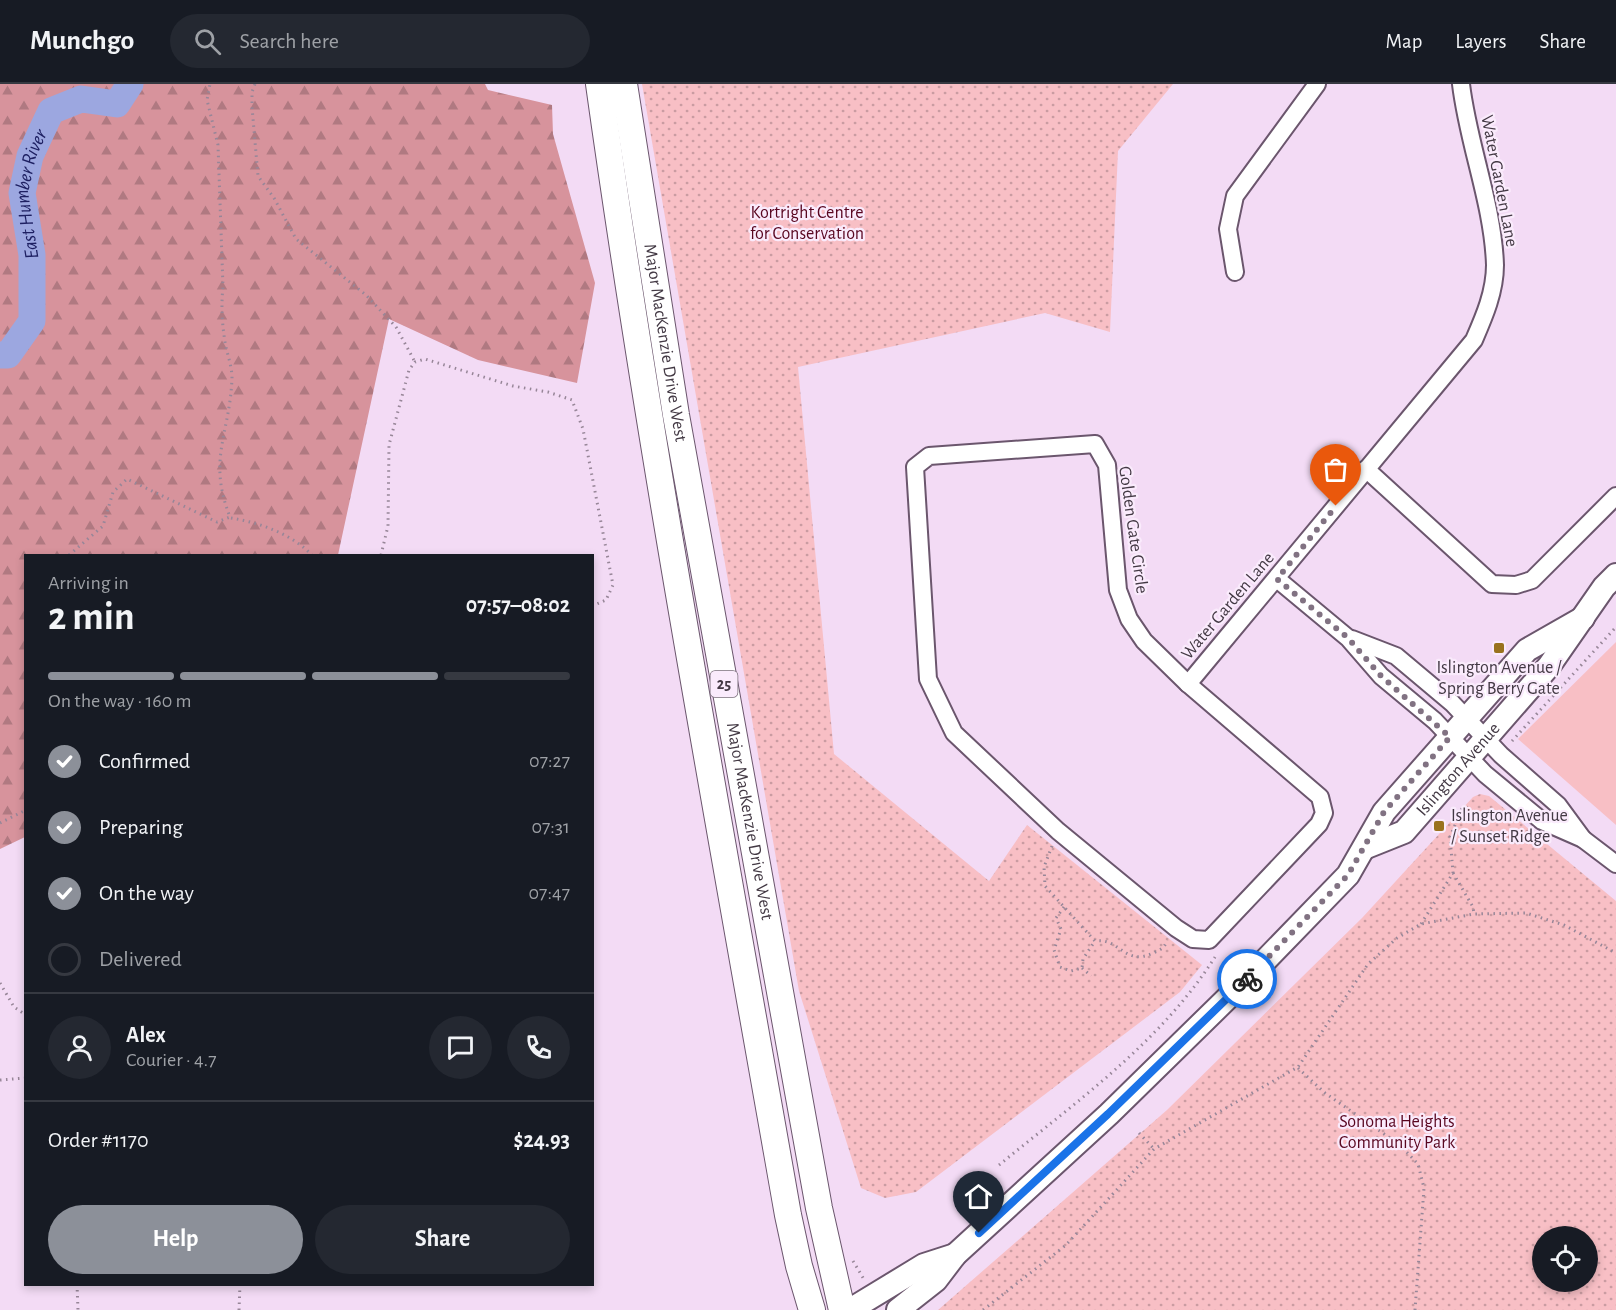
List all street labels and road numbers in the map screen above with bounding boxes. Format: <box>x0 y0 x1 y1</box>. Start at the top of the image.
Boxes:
street label: Water Garden Lane <box>1477 114 1521 248</box>
street label: Major MacKenzie Drive West <box>640 243 690 443</box>
street label: Golden Gate Circle <box>1115 465 1151 595</box>
street label: Water Garden Lane <box>1178 549 1278 663</box>
road number: 25 <box>710 671 738 697</box>
street label: Islington Avenue <box>1413 720 1504 820</box>
street label: Major MacKenzie Drive West <box>723 721 776 922</box>

